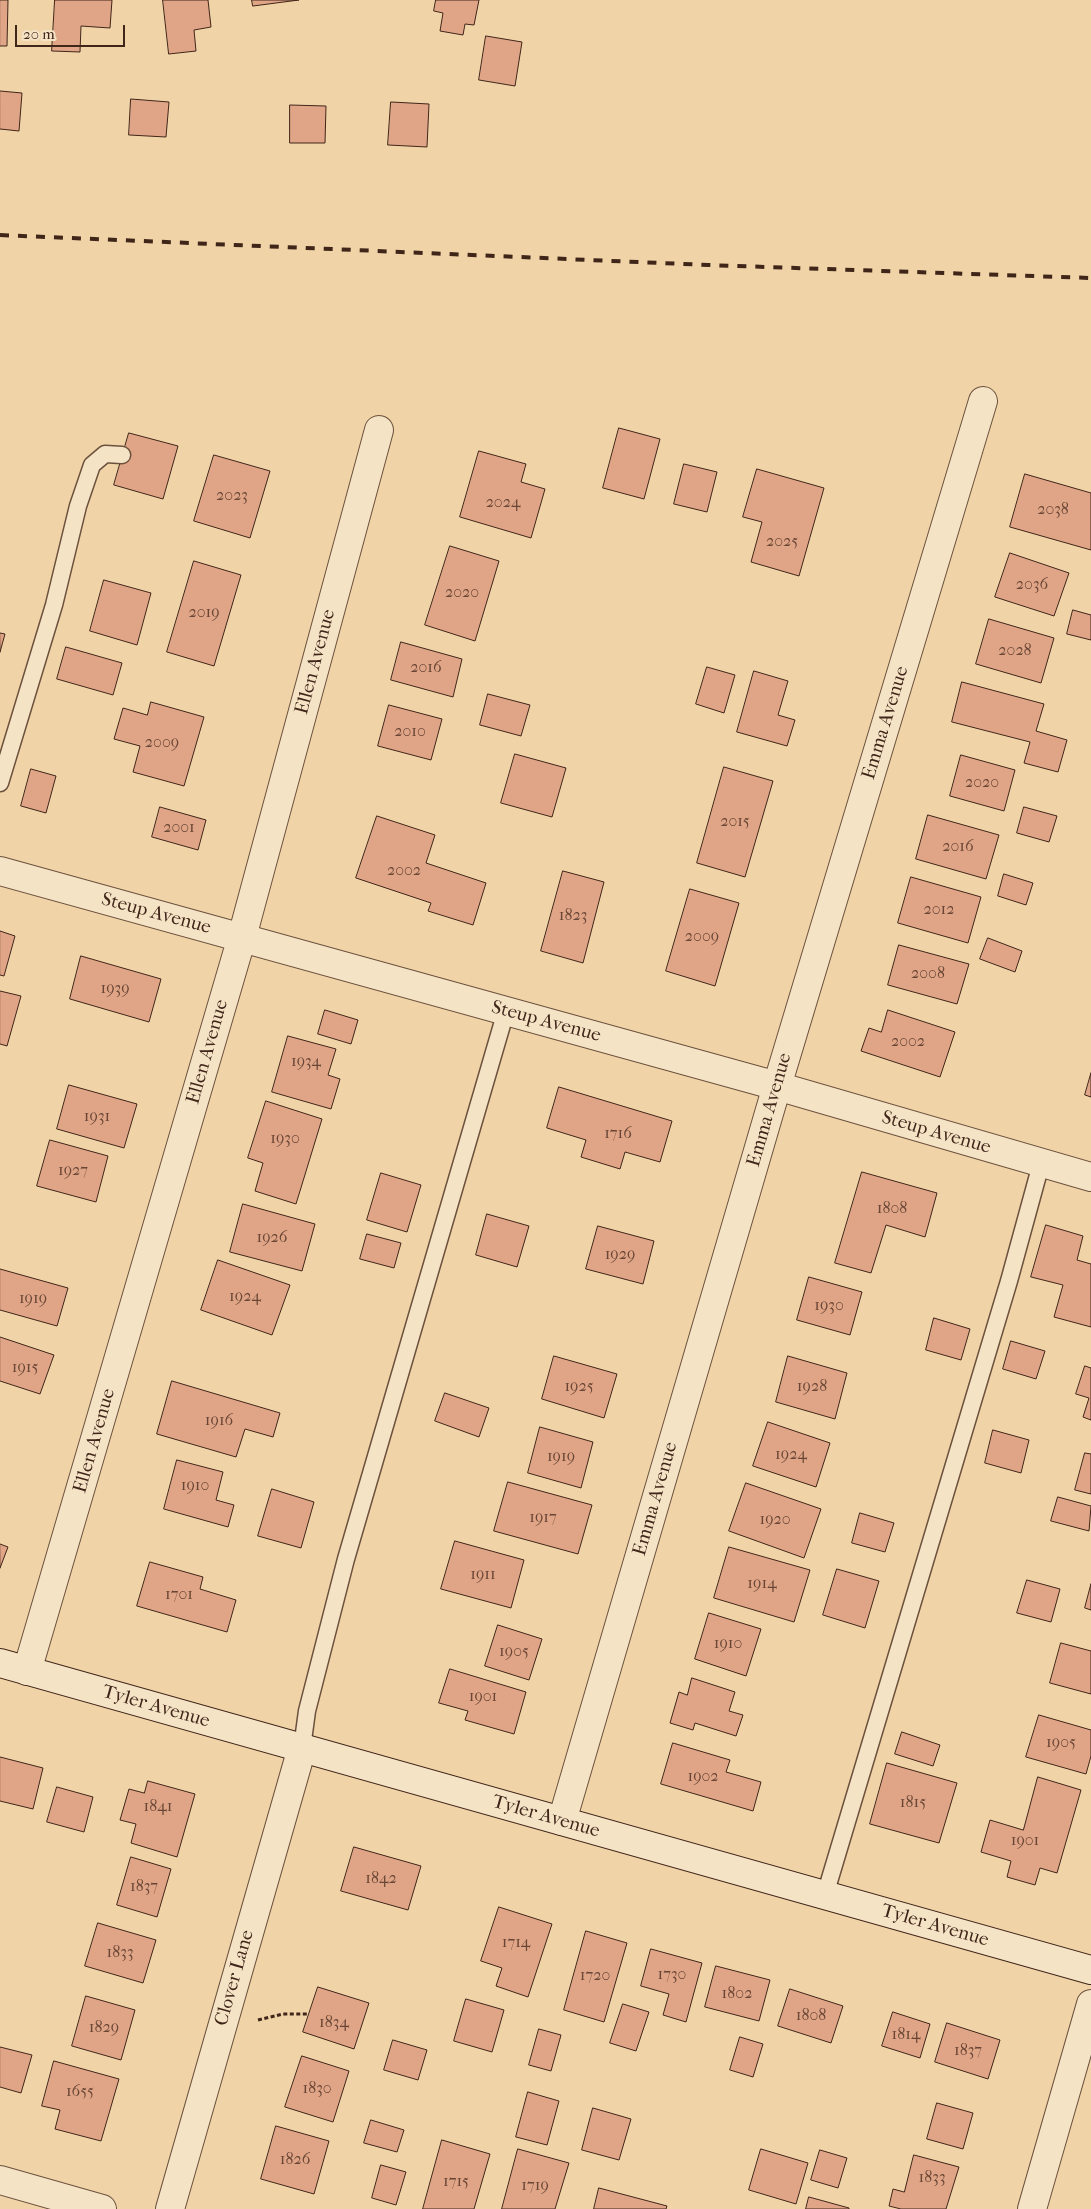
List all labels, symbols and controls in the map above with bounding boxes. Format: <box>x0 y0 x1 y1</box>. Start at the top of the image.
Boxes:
scale bar <box>18 15 128 47</box>
text: 20 m <box>23 25 55 43</box>
house number: 2023 <box>216 486 248 506</box>
house number: 2024 <box>486 493 520 513</box>
house number: 2038 <box>1037 500 1069 520</box>
house number: 2025 <box>766 532 798 552</box>
house number: 2036 <box>1016 575 1048 595</box>
house number: 2020 <box>445 583 479 603</box>
house number: 2019 <box>188 603 220 623</box>
street label: Ellen Avenue <box>291 607 341 717</box>
house number: 2028 <box>998 641 1032 661</box>
house number: 2016 <box>410 658 442 678</box>
street label: Emma Avenue <box>858 664 914 782</box>
house number: 2010 <box>394 722 426 742</box>
house number: 2009 <box>145 733 179 753</box>
house number: 2020 <box>965 773 999 793</box>
house number: 2015 <box>720 812 750 832</box>
house number: 2001 <box>163 818 195 838</box>
house number: 2016 <box>942 837 974 857</box>
house number: 2002 <box>387 861 421 881</box>
street label: Steup Avenue <box>99 888 213 940</box>
house number: 2012 <box>924 900 954 920</box>
house number: 1823 <box>559 906 587 926</box>
house number: 2009 <box>685 927 719 947</box>
house number: 2008 <box>911 964 945 984</box>
house number: 1939 <box>100 979 130 999</box>
street label: Steup Avenue <box>489 996 603 1048</box>
street label: Ellen Avenue <box>182 997 234 1107</box>
house number: 2002 <box>891 1032 925 1052</box>
street label: Emma Avenue <box>743 1050 797 1170</box>
house number: 1934 <box>291 1052 321 1072</box>
house number: 1931 <box>84 1107 110 1127</box>
street label: Steup Avenue <box>879 1107 993 1159</box>
house number: 1716 <box>604 1124 632 1144</box>
house number: 1930 <box>270 1129 300 1149</box>
house number: 1927 <box>58 1161 88 1181</box>
house number: 1808 <box>877 1199 907 1219</box>
house number: 1926 <box>257 1228 287 1248</box>
house number: 1929 <box>605 1245 635 1265</box>
house number: 1924 <box>229 1287 261 1307</box>
house number: 1919 <box>19 1289 47 1309</box>
house number: 1930 <box>814 1296 844 1316</box>
house number: 1915 <box>12 1358 38 1378</box>
house number: 1925 <box>564 1377 594 1397</box>
house number: 1928 <box>797 1377 827 1397</box>
street label: Ellen Avenue <box>69 1386 121 1496</box>
house number: 1916 <box>205 1411 233 1431</box>
street label: Emma Avenue <box>629 1439 683 1559</box>
house number: 1924 <box>775 1445 807 1465</box>
house number: 1919 <box>547 1447 575 1467</box>
house number: 1910 <box>181 1476 209 1496</box>
house number: 1917 <box>529 1508 557 1528</box>
house number: 1920 <box>759 1510 791 1530</box>
house number: 1911 <box>470 1565 496 1585</box>
house number: 1914 <box>747 1574 777 1594</box>
house number: 1701 <box>165 1585 193 1605</box>
house number: 1910 <box>714 1634 742 1654</box>
house number: 1905 <box>499 1642 529 1662</box>
street label: Tyler Avenue <box>100 1681 212 1733</box>
house number: 1901 <box>469 1687 497 1707</box>
house number: 1905 <box>1046 1733 1076 1753</box>
house number: 1902 <box>687 1767 719 1787</box>
street label: Tyler Avenue <box>490 1791 602 1843</box>
house number: 1815 <box>900 1793 926 1813</box>
house number: 1841 <box>144 1797 172 1817</box>
house number: 1901 <box>1011 1831 1039 1851</box>
house number: 1842 <box>365 1869 397 1889</box>
house number: 1837 <box>130 1877 158 1897</box>
street label: Tyler Avenue <box>879 1900 991 1952</box>
street label: Clover Lane <box>210 1928 260 2028</box>
house number: 1714 <box>502 1933 530 1953</box>
house number: 1833 <box>107 1943 133 1963</box>
house number: 1730 <box>658 1965 686 1985</box>
house number: 1720 <box>580 1966 610 1986</box>
house number: 1802 <box>722 1984 752 2004</box>
house number: 1808 <box>796 2006 826 2026</box>
house number: 1834 <box>319 2013 349 2033</box>
house number: 1829 <box>89 2018 119 2038</box>
house number: 1814 <box>892 2025 920 2045</box>
house number: 1837 <box>954 2041 982 2061</box>
house number: 1830 <box>302 2079 332 2099</box>
house number: 1655 <box>66 2082 94 2102</box>
house number: 1826 <box>280 2150 310 2170</box>
house number: 1833 <box>919 2168 945 2188</box>
house number: 1715 <box>443 2172 469 2192</box>
house number: 1719 <box>521 2176 549 2196</box>

